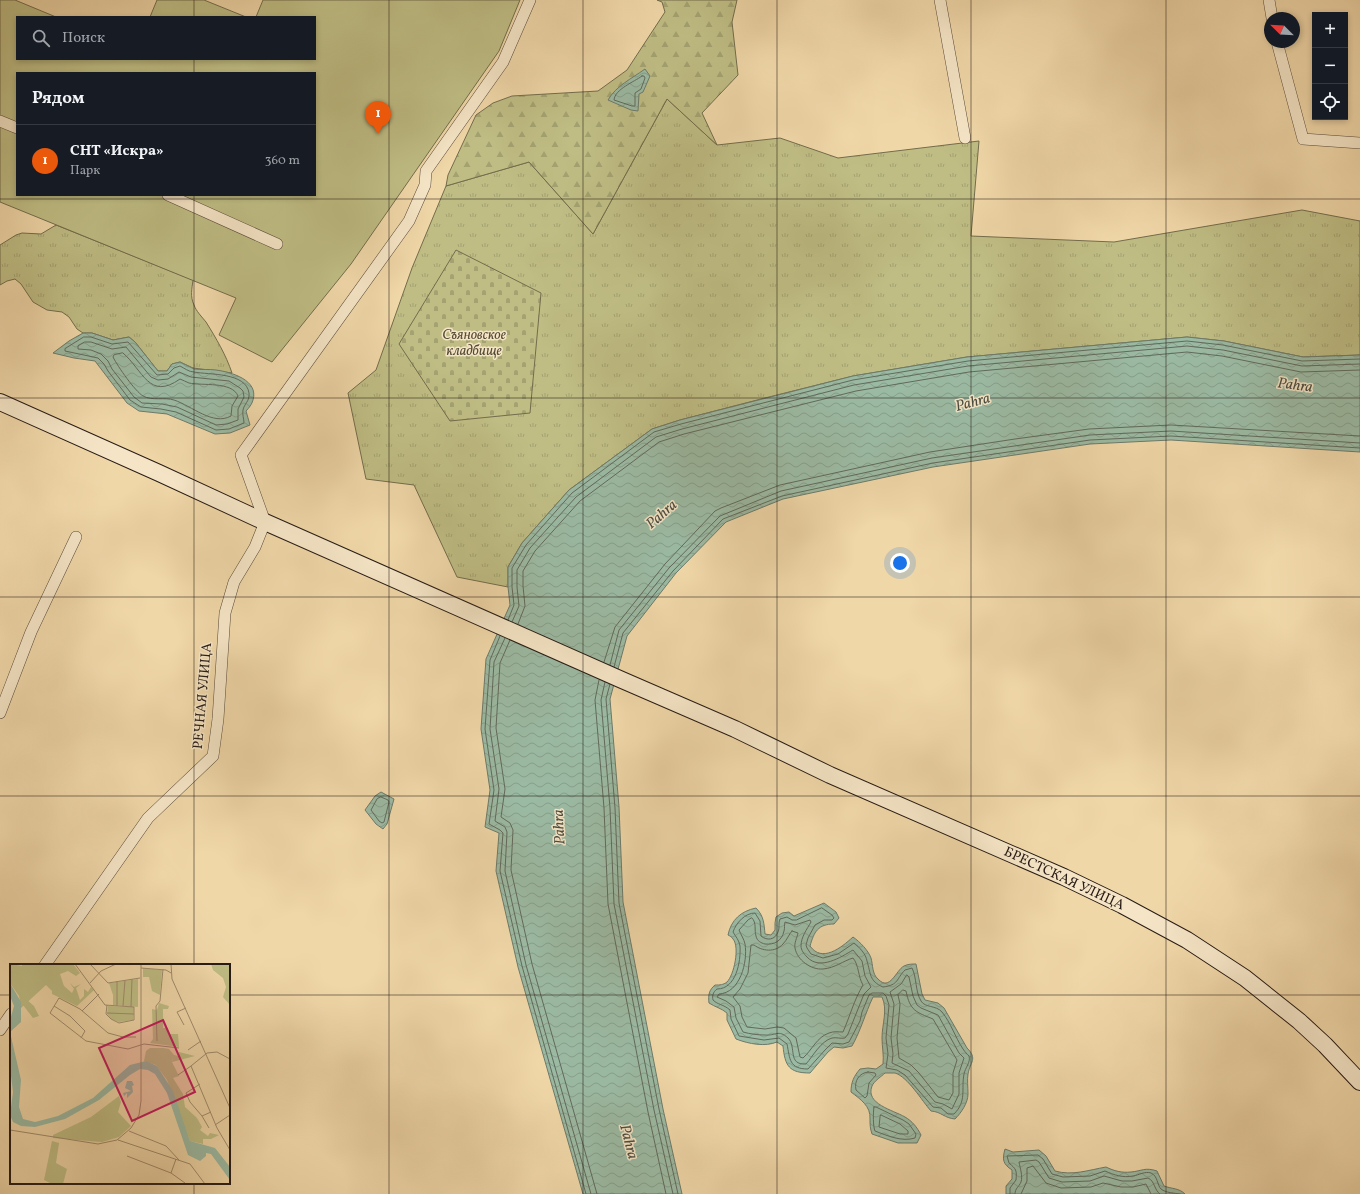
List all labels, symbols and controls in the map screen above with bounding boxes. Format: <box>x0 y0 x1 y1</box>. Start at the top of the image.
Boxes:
north arrow <box>1264 12 1300 48</box>
map controls <box>1312 12 1348 120</box>
button: + <box>1312 12 1348 48</box>
search box <box>16 16 316 60</box>
icon: search <box>30 27 52 49</box>
text: Поиск <box>62 28 105 49</box>
button: − <box>1312 48 1348 84</box>
button: locate <box>1312 84 1348 120</box>
text: Рядом <box>32 87 85 110</box>
pin: 1 <box>365 101 391 134</box>
text: СНТ «Искра» <box>70 141 164 162</box>
text: 1 <box>42 152 48 170</box>
text: 360 m <box>265 152 300 170</box>
text: Парк <box>70 162 100 180</box>
park label: Съяновское кладбище <box>442 326 506 361</box>
water label: Pahra <box>1276 373 1314 399</box>
water label: Pahra <box>953 388 993 418</box>
water label: Pahra <box>642 495 682 535</box>
your location <box>890 553 910 573</box>
street label: РЕЧНАЯ УЛИЦА <box>189 642 217 750</box>
water label: Pahra <box>549 809 571 845</box>
street label: БРЕСТСКАЯ УЛИЦА <box>1001 843 1128 915</box>
inset map <box>10 964 230 1184</box>
water label: Pahra <box>613 1122 643 1162</box>

